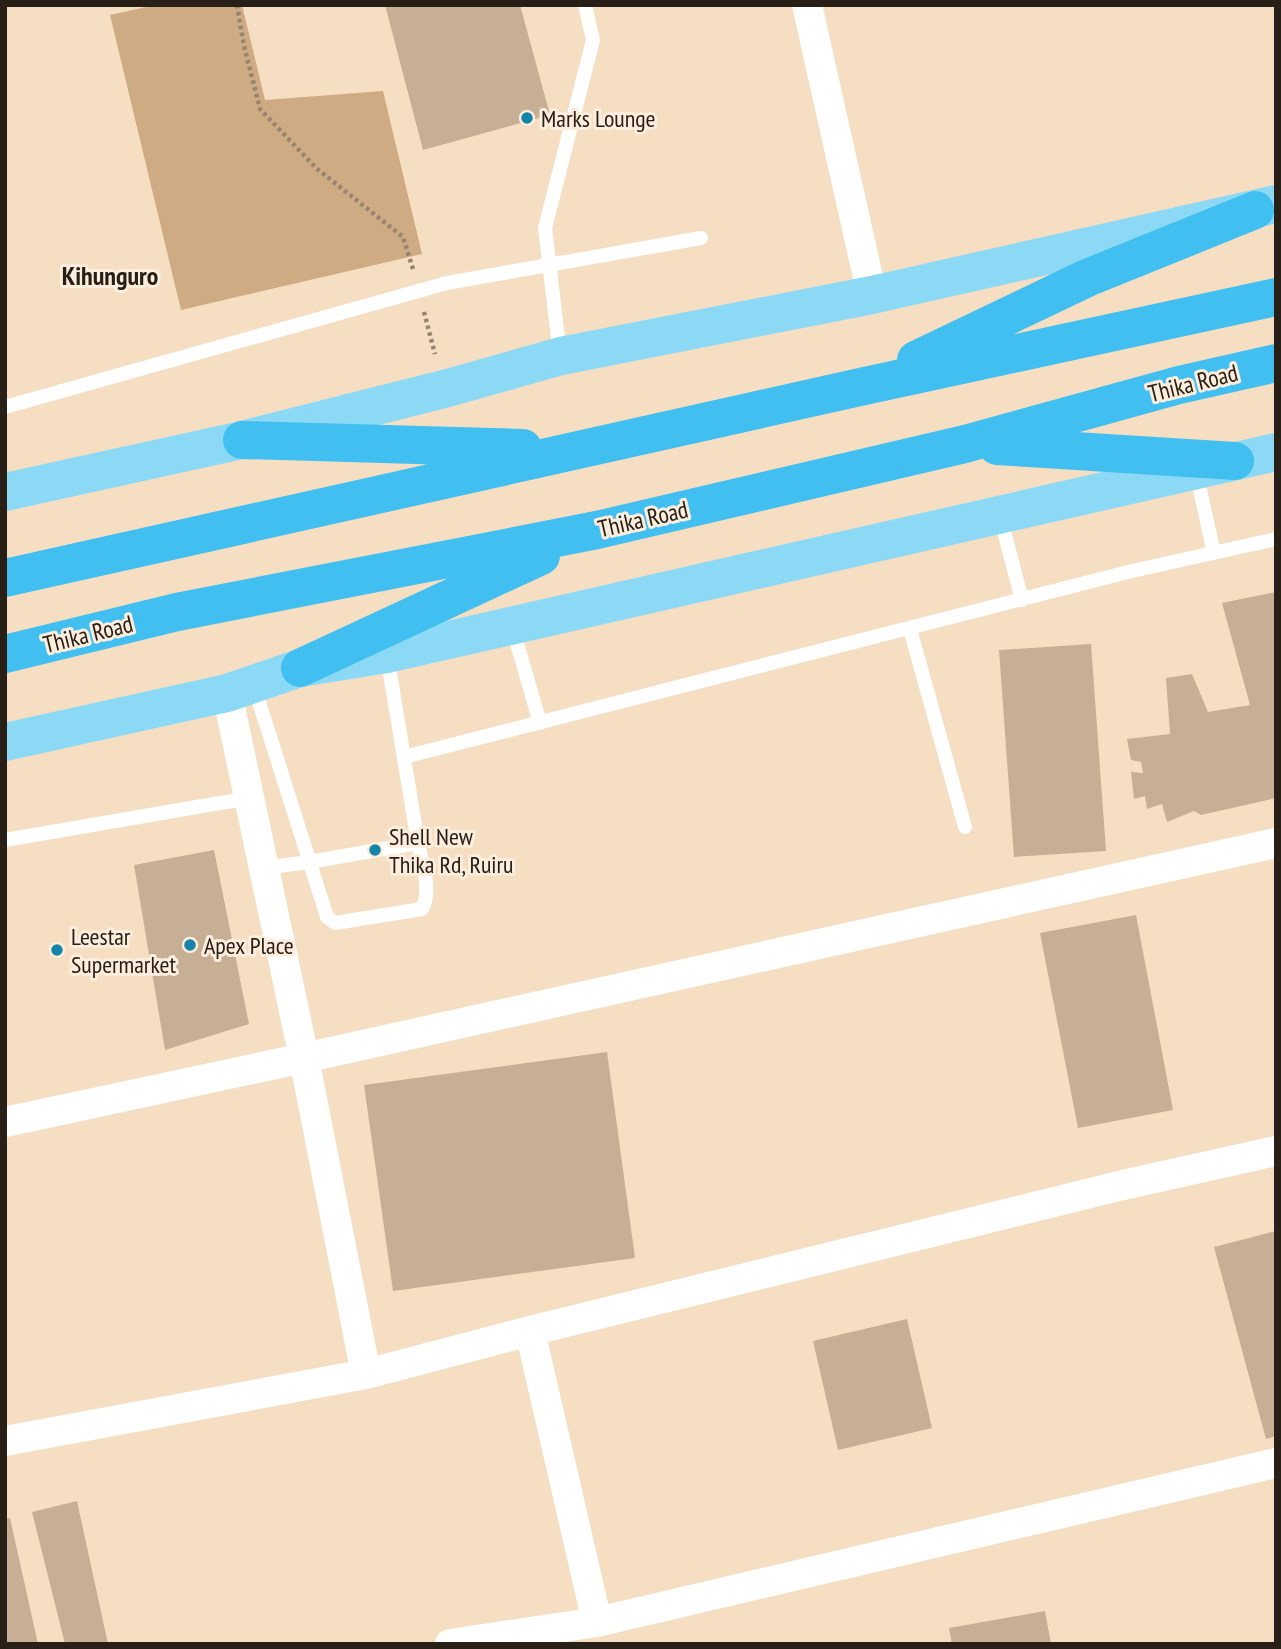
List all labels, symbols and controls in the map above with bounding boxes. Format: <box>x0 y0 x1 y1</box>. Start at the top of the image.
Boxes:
place label: Marks Lounge <box>541 103 655 134</box>
marker: Marks Lounge <box>519 110 535 126</box>
district label: Kihunguro <box>62 259 158 292</box>
street label: Thika Road <box>1145 357 1241 409</box>
street label: Thika Road <box>595 494 691 544</box>
street label: Thika Road <box>40 608 136 660</box>
place label: Shell New Thika Rd, Ruiru <box>389 821 514 880</box>
marker: Shell New Thika Rd, Ruiru <box>367 842 383 858</box>
place label: Leestar Supermarket <box>71 921 176 980</box>
place label: Apex Place <box>204 930 294 961</box>
marker: Apex Place <box>182 937 198 953</box>
marker: Leestar Supermarket <box>49 942 65 958</box>

